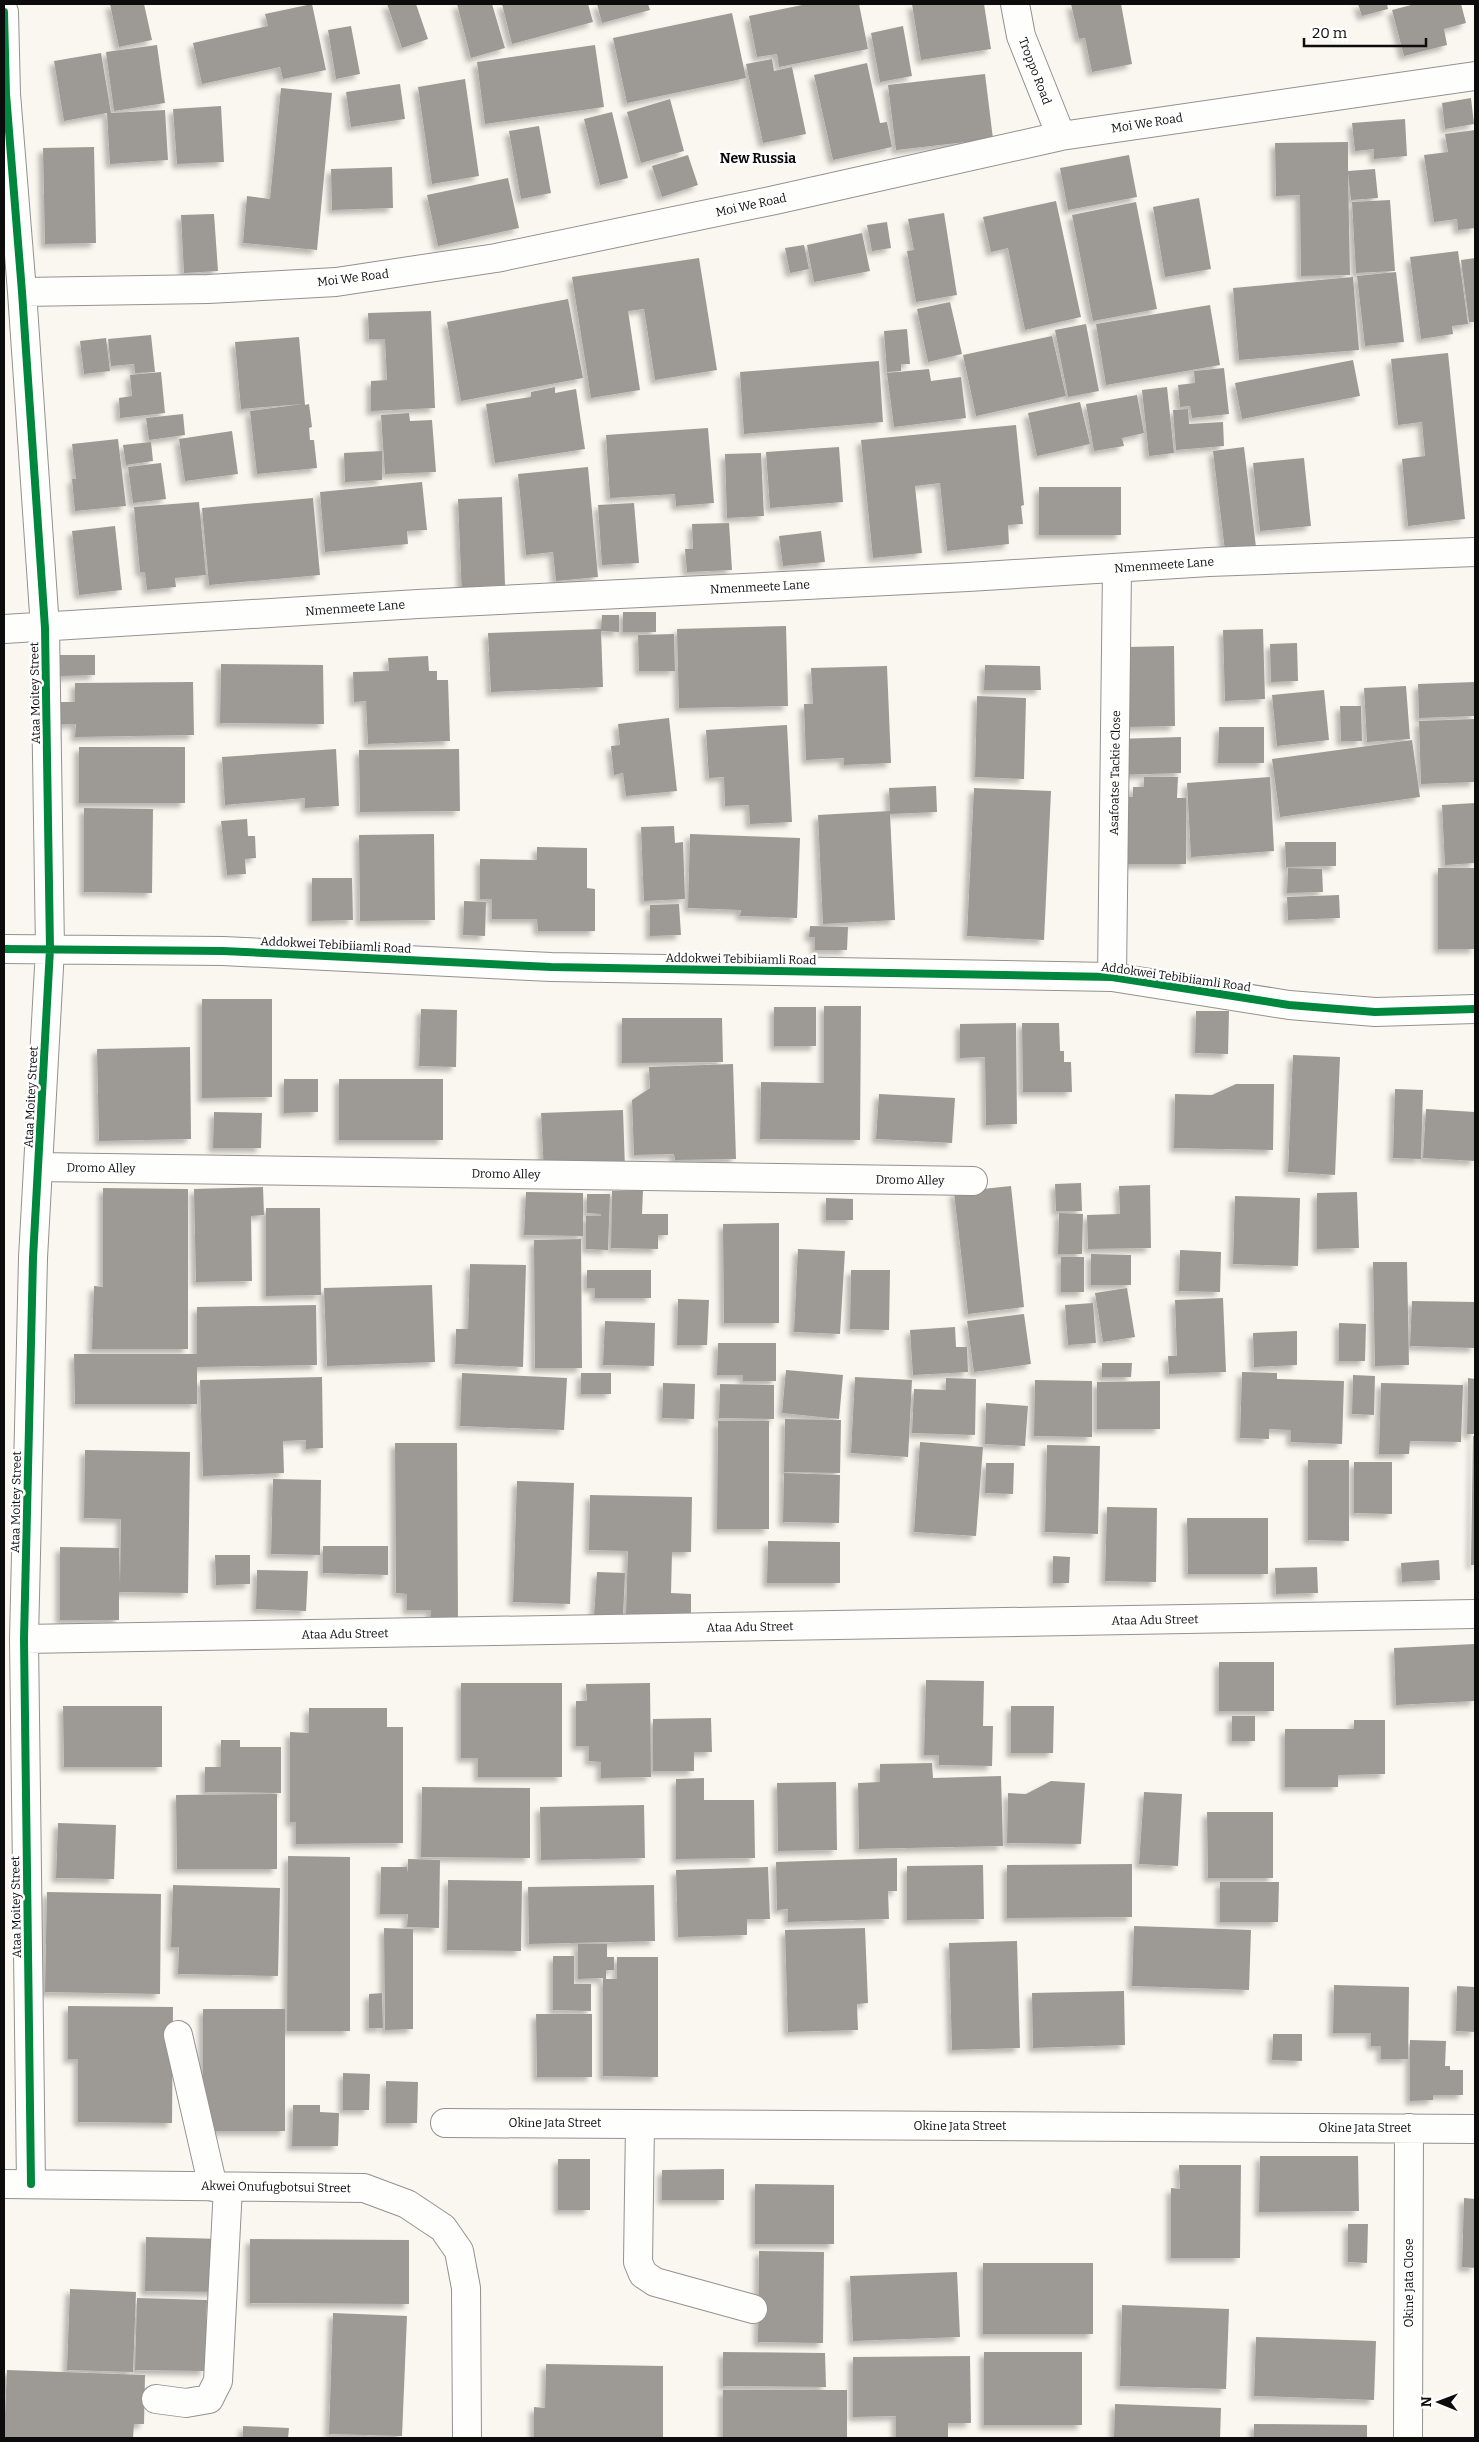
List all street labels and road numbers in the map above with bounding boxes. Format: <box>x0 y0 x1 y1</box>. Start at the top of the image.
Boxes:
street label: Troppo Road <box>1016 36 1054 106</box>
street label: Moi We Road <box>1110 110 1184 136</box>
street label: Moi We Road <box>714 191 788 219</box>
street label: Moi We Road <box>316 267 390 289</box>
street label: Nmenmeete Lane <box>1114 555 1214 575</box>
street label: Nmenmeete Lane <box>710 577 810 597</box>
street label: Nmenmeete Lane <box>305 598 405 618</box>
street label: Ataa Moitey Street <box>27 641 43 744</box>
street label: Asafoatse Tackie Close <box>1107 710 1123 836</box>
street label: Addokwei Tebibiiamli Road <box>260 934 412 956</box>
street label: Addokwei Tebibiiamli Road <box>665 951 817 967</box>
street label: Addokwei Tebibiiamli Road <box>1100 960 1252 994</box>
street label: Ataa Moitey Street <box>21 1045 41 1148</box>
street label: Dromo Alley <box>66 1160 136 1176</box>
street label: Dromo Alley <box>471 1166 541 1182</box>
street label: Dromo Alley <box>875 1172 945 1188</box>
street label: Ataa Moitey Street <box>8 1450 24 1553</box>
street label: Ataa Adu Street <box>1111 1612 1199 1628</box>
street label: Ataa Adu Street <box>706 1619 794 1635</box>
street label: Ataa Adu Street <box>301 1626 389 1642</box>
street label: Ataa Moitey Street <box>8 1855 24 1958</box>
street label: Okine Jata Street <box>509 2116 602 2130</box>
street label: Okine Jata Street <box>914 2119 1007 2133</box>
street label: Okine Jata Street <box>1319 2121 1412 2135</box>
street label: Akwei Onufugbotsui Street <box>201 2179 352 2195</box>
street label: Okine Jata Close <box>1402 2238 1416 2328</box>

